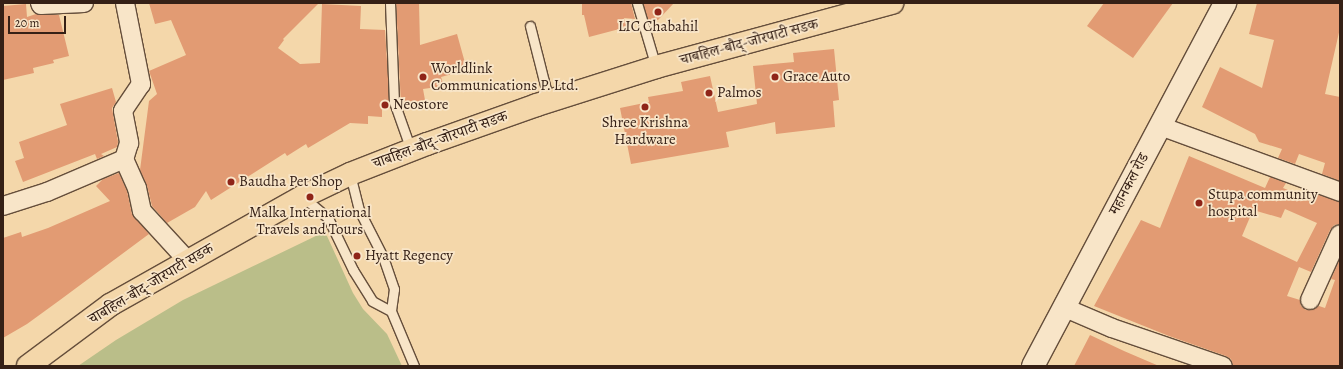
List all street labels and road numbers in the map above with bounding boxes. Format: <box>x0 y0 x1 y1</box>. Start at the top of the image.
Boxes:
street label: चाबहिल-बौद्-जोरपाटी सडक <box>678 15 820 69</box>
street label: चाबहिल-बौद्-जोरपाटी सडक <box>370 107 510 173</box>
street label: महानकल रोड <box>1105 150 1153 218</box>
street label: चाबहिल-बौद्-जोरपाटी सडक <box>85 240 217 328</box>

